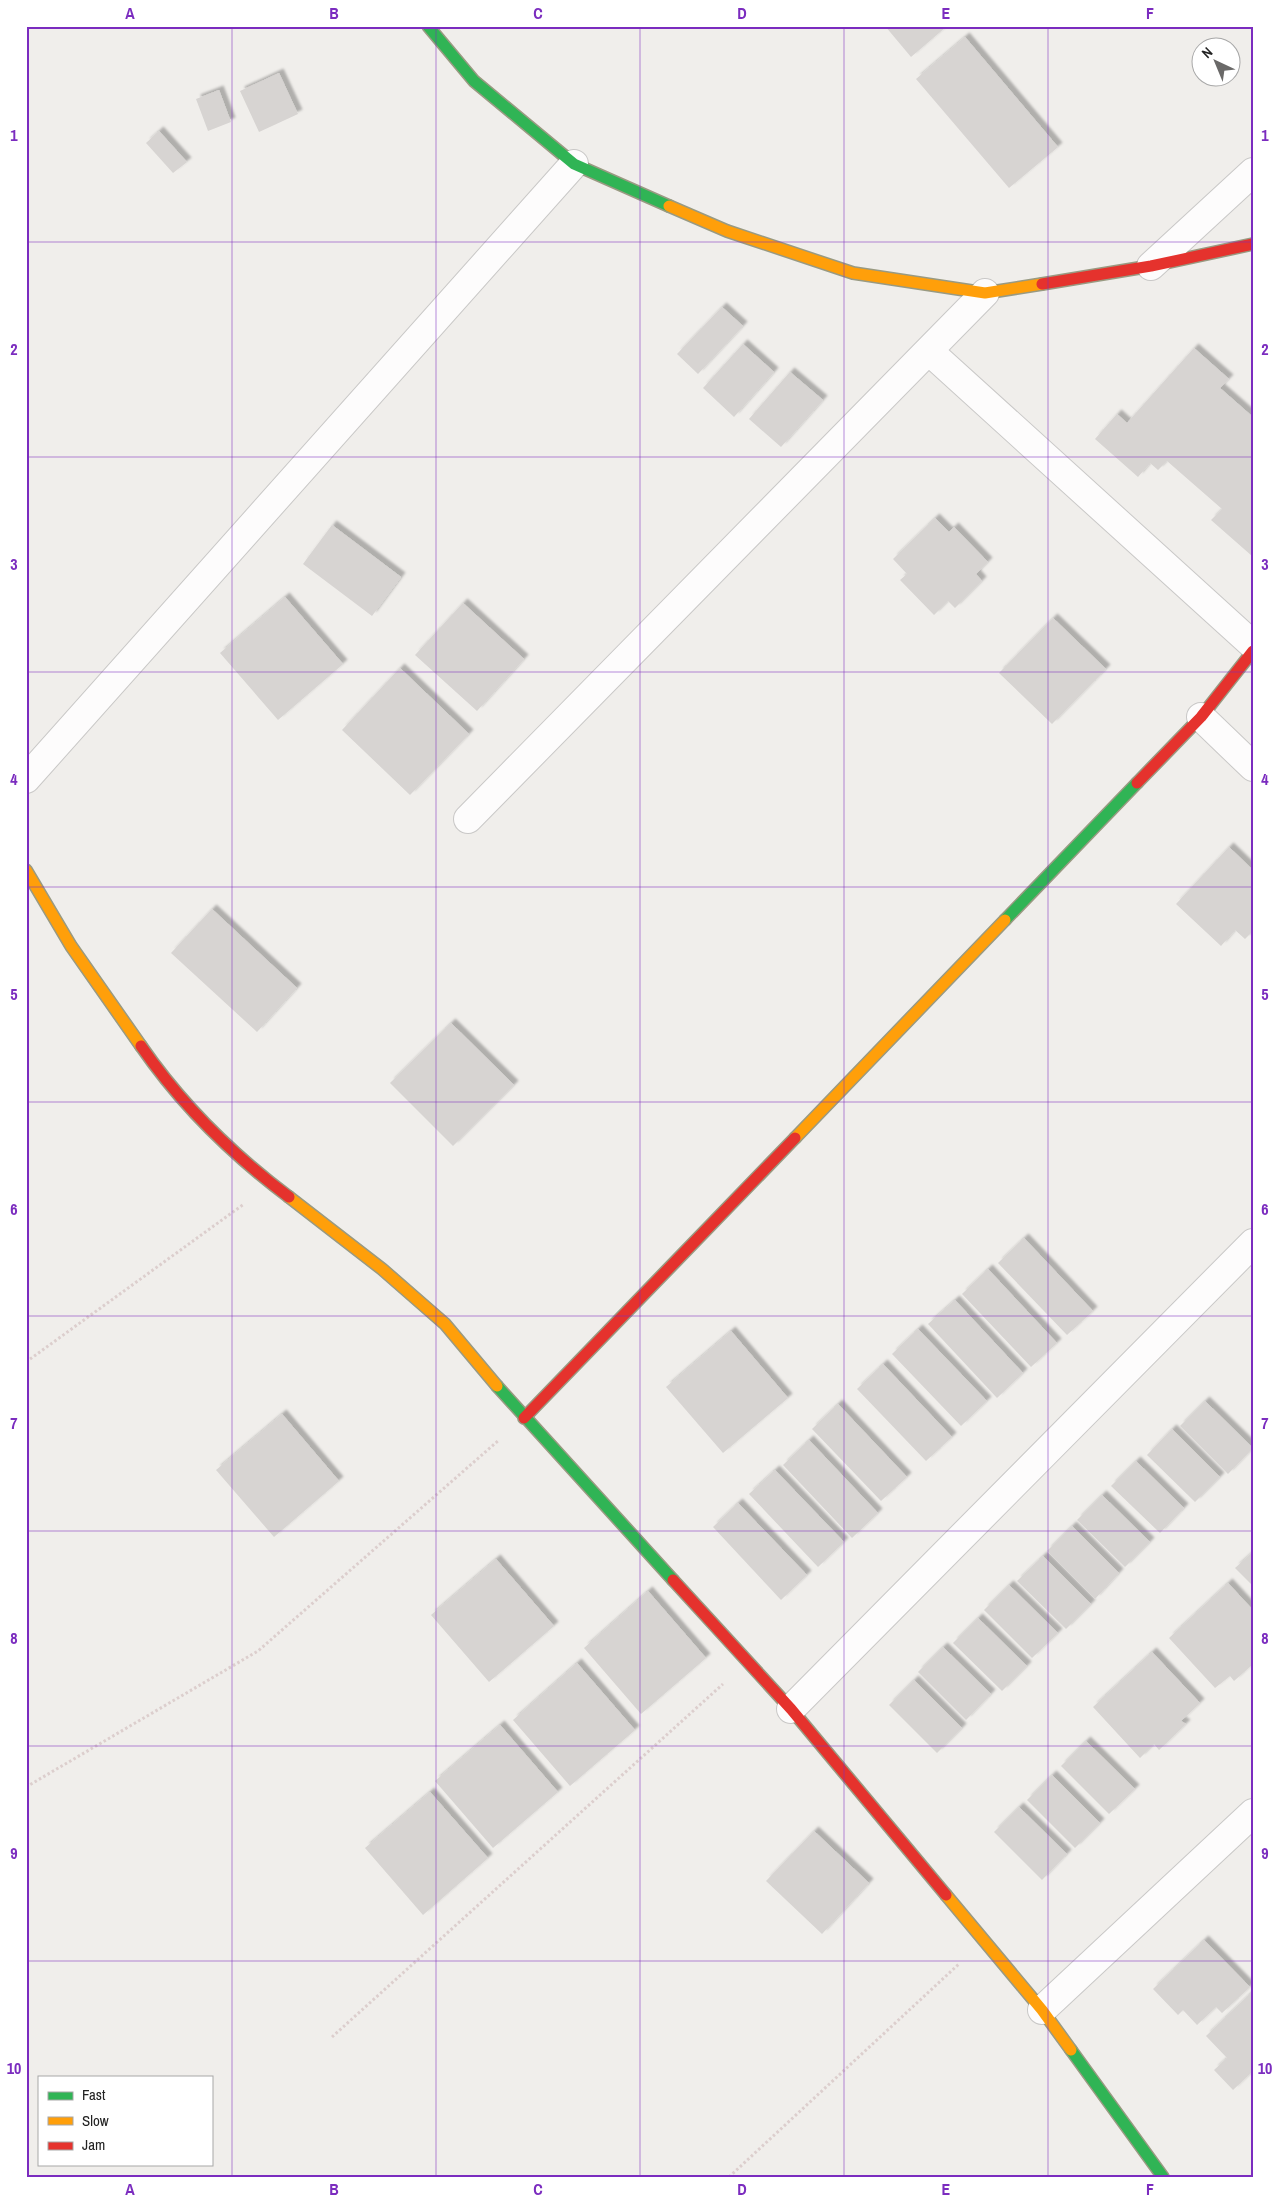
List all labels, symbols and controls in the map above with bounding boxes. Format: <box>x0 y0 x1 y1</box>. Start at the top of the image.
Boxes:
text: A <box>125 2 135 24</box>
text: B <box>329 2 339 24</box>
text: C <box>533 2 543 24</box>
text: D <box>737 2 747 24</box>
text: E <box>942 2 951 24</box>
text: F <box>1146 2 1154 24</box>
north arrow <box>1192 38 1242 88</box>
text: N <box>1198 43 1216 62</box>
text: 1 <box>10 124 18 146</box>
text: 1 <box>1261 124 1269 146</box>
text: 2 <box>10 338 18 360</box>
text: 2 <box>1261 338 1269 360</box>
text: 3 <box>10 553 18 575</box>
text: 3 <box>1261 553 1269 575</box>
text: 4 <box>10 768 18 790</box>
text: 4 <box>1261 768 1269 790</box>
text: 5 <box>10 983 18 1005</box>
text: 5 <box>1261 983 1269 1005</box>
text: 6 <box>10 1198 18 1220</box>
text: 6 <box>1261 1198 1269 1220</box>
text: 7 <box>10 1412 18 1434</box>
text: 7 <box>1261 1412 1269 1434</box>
text: 8 <box>10 1627 18 1649</box>
text: 8 <box>1261 1627 1269 1649</box>
text: 9 <box>10 1842 18 1864</box>
text: 9 <box>1261 1842 1269 1864</box>
text: 10 <box>7 2057 21 2079</box>
text: 10 <box>1258 2057 1272 2079</box>
legend <box>38 2076 212 2166</box>
text: Fast <box>82 2084 106 2105</box>
text: Slow <box>82 2110 109 2131</box>
text: Jam <box>82 2134 105 2155</box>
text: A <box>125 2178 135 2200</box>
text: B <box>329 2178 339 2200</box>
text: C <box>533 2178 543 2200</box>
text: D <box>737 2178 747 2200</box>
text: E <box>942 2178 951 2200</box>
text: F <box>1146 2178 1154 2200</box>

